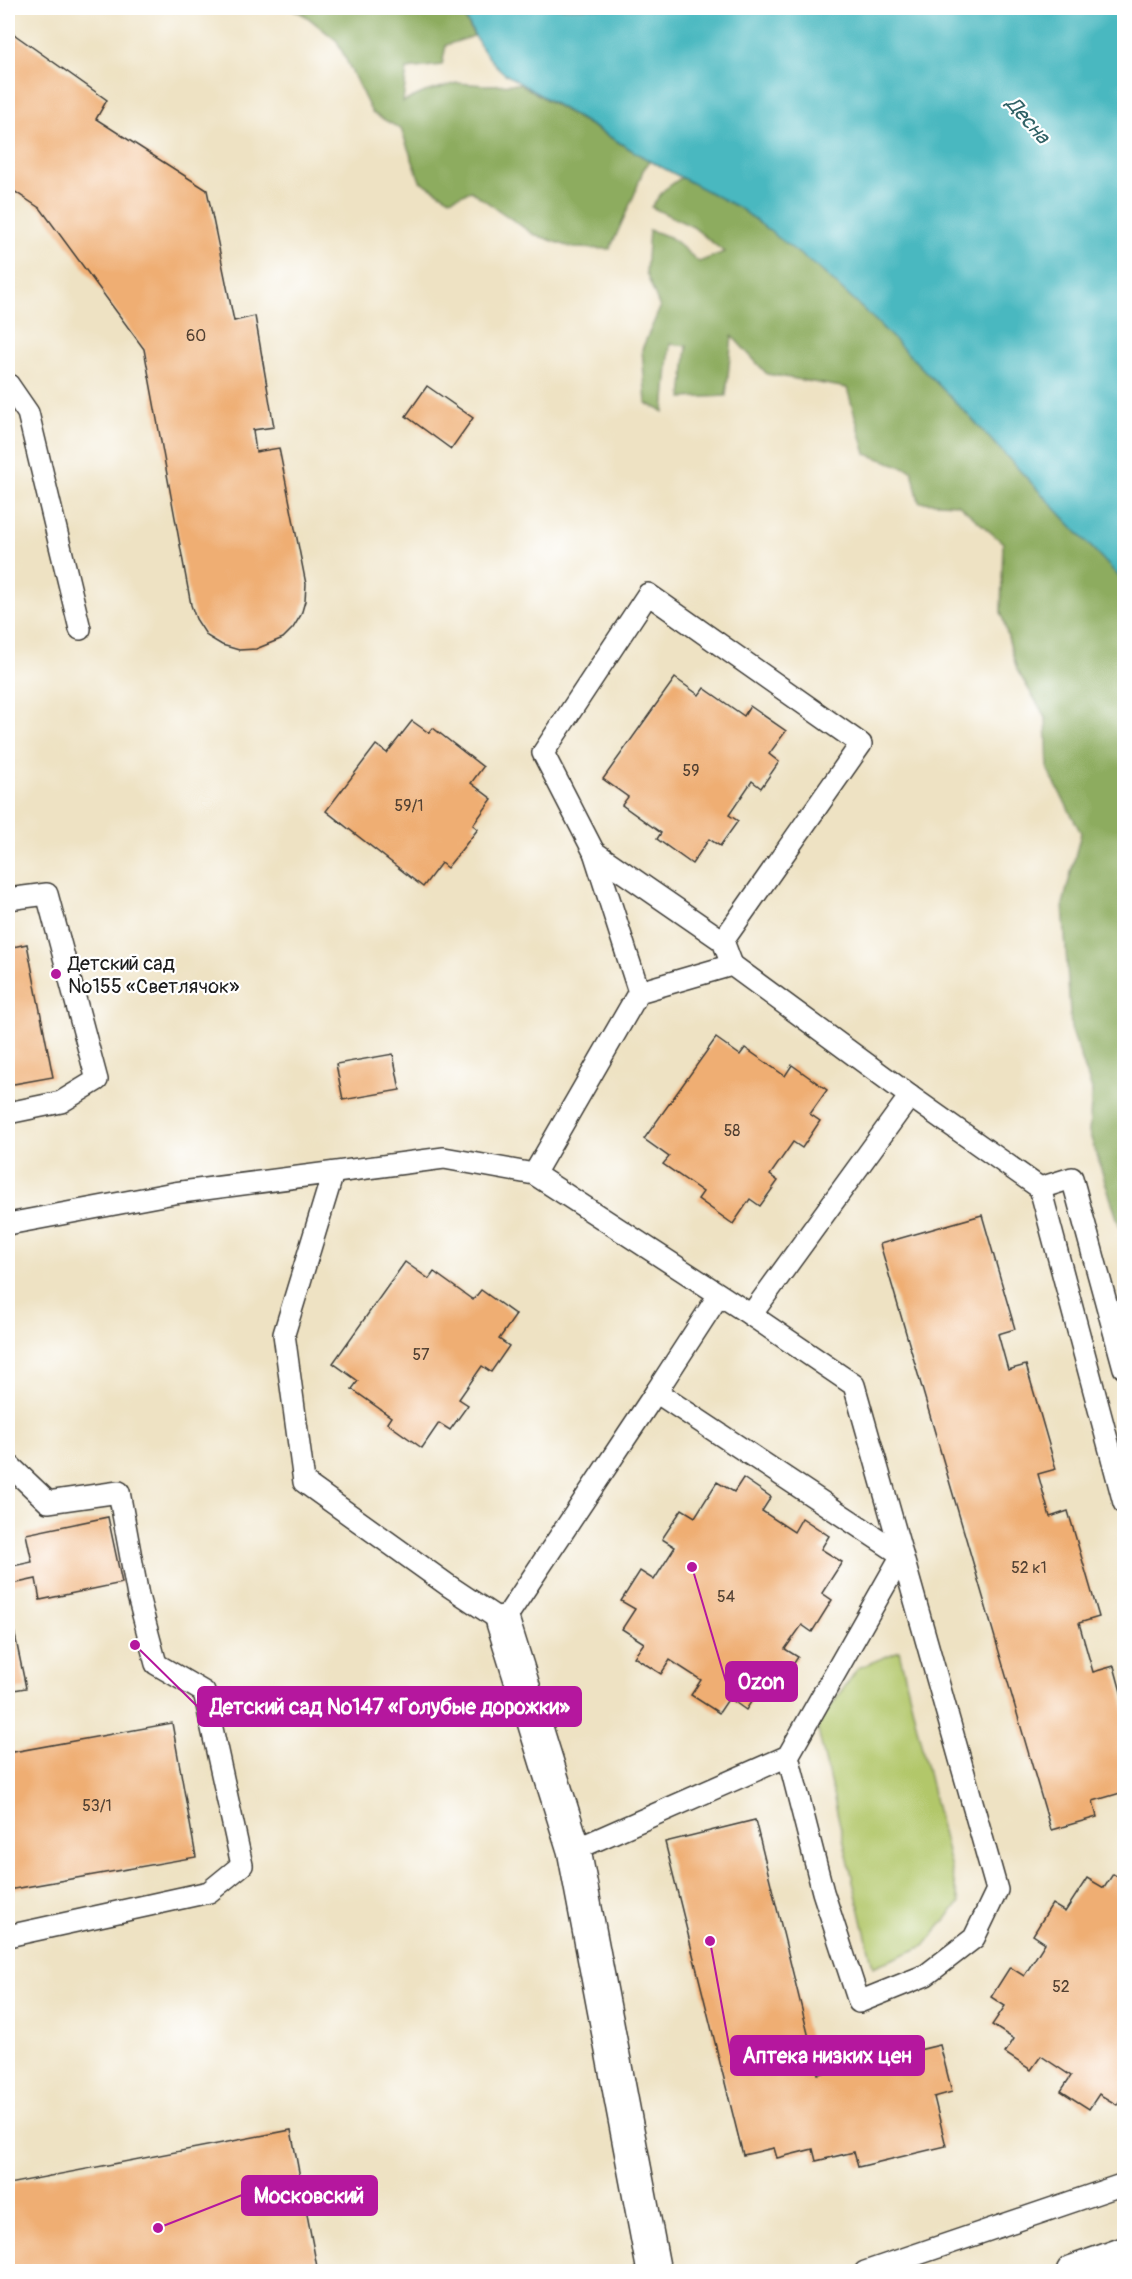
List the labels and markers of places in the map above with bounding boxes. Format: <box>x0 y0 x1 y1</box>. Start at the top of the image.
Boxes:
place label: Детский сад №155 «Светлячок» <box>67 951 239 999</box>
marker: Детский сад №155 «Светлячок» <box>49 967 63 981</box>
callout: Ozon <box>726 1662 797 1701</box>
callout: Детский сад №147 «Голубые дорожки» <box>198 1687 581 1726</box>
callout: Аптека низких цен <box>731 2036 924 2075</box>
callout: Московский <box>242 2176 377 2215</box>

